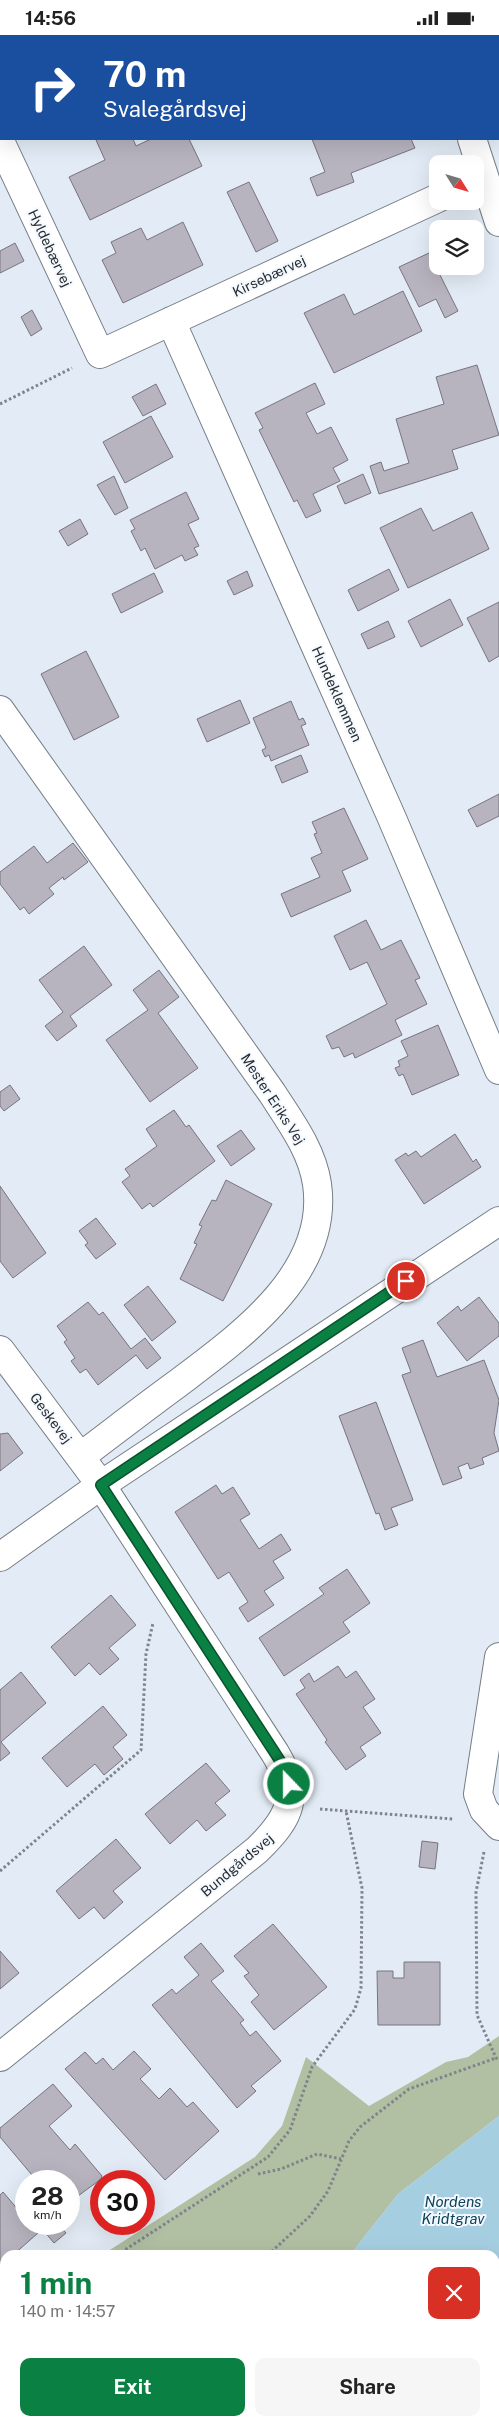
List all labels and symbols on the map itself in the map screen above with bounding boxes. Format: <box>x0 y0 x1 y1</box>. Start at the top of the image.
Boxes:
north arrow <box>429 155 484 210</box>
street label: Hyldebærvej <box>25 207 75 289</box>
street label: Kirsebærvej <box>230 252 308 300</box>
street label: Hundeklemmen <box>309 644 365 744</box>
street label: Mester Eriks Vej <box>238 1051 308 1147</box>
pin <box>385 1260 427 1302</box>
street label: Geskevej <box>27 1390 75 1446</box>
position arrow <box>262 1757 314 1809</box>
street label: Bundgårdsvej <box>198 1830 276 1900</box>
speed limit sign: 30 <box>90 2170 155 2235</box>
water label: Nordens Kridtgrav <box>422 2193 485 2227</box>

